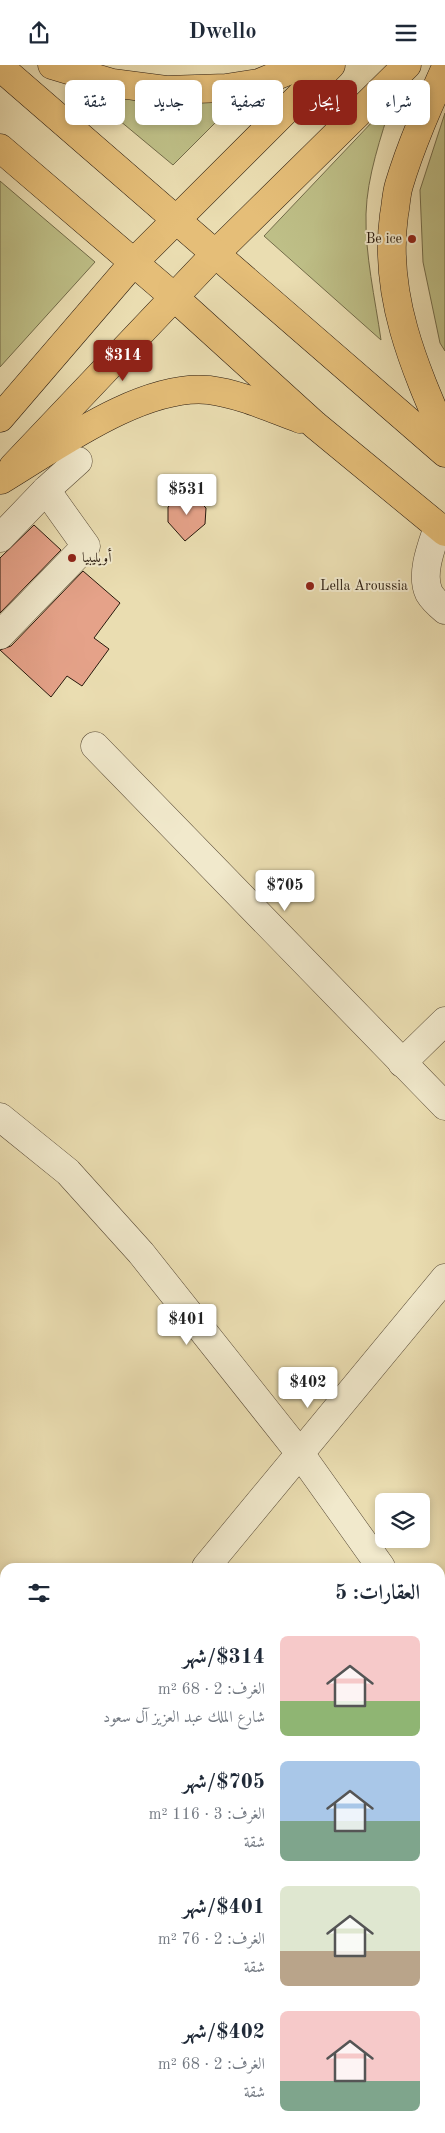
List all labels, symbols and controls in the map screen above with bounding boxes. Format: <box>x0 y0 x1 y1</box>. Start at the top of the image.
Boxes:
icon: share <box>25 19 53 47</box>
icon: menu <box>392 19 420 47</box>
text: Dwello <box>188 21 257 43</box>
chip: شقة <box>65 80 125 125</box>
chip: جديد <box>135 80 202 125</box>
chip: تصفية <box>212 80 283 125</box>
chip: إيجار <box>293 80 357 125</box>
chip: شراء <box>367 80 430 125</box>
place label: Be ice <box>366 232 402 246</box>
marker: Be ice <box>406 233 418 245</box>
pin: $314 <box>93 339 153 382</box>
text: $314 <box>104 348 142 364</box>
pin: $531 <box>157 473 217 516</box>
text: $531 <box>168 482 206 498</box>
place label: أويليبيا <box>82 547 112 566</box>
marker: أويليبيا <box>66 552 78 564</box>
place label: Lella Aroussia <box>320 579 408 593</box>
marker: Lella Aroussia <box>304 580 316 592</box>
pin: $705 <box>255 869 315 912</box>
text: $705 <box>266 878 304 894</box>
pin: $401 <box>157 1303 217 1346</box>
text: $401 <box>168 1312 206 1328</box>
pin: $402 <box>278 1367 338 1409</box>
text: $402 <box>289 1375 327 1391</box>
map controls <box>375 1493 430 1548</box>
button: layers <box>375 1493 430 1548</box>
icon: filters <box>25 1579 53 1607</box>
text: العقارات: 5 <box>335 1583 420 1604</box>
text: $314/شهر <box>183 1647 265 1668</box>
icon: home <box>320 1656 380 1716</box>
text: الغرف: 2 · 68 m² <box>158 1682 265 1698</box>
text: شارع الملك عبد العزيز آل سعود <box>103 1710 265 1726</box>
text: $705/شهر <box>183 1772 265 1793</box>
icon: home <box>320 1781 380 1841</box>
text: الغرف: 3 · 116 m² <box>149 1807 265 1823</box>
text: شقة <box>244 1835 265 1851</box>
text: $401/شهر <box>183 1897 265 1918</box>
icon: home <box>320 1906 380 1966</box>
text: الغرف: 2 · 76 m² <box>158 1932 265 1948</box>
text: شقة <box>244 1960 265 1976</box>
text: $402/شهر <box>183 2022 265 2043</box>
icon: home <box>320 2031 380 2091</box>
text: الغرف: 2 · 68 m² <box>158 2057 265 2073</box>
text: شقة <box>244 2085 265 2101</box>

